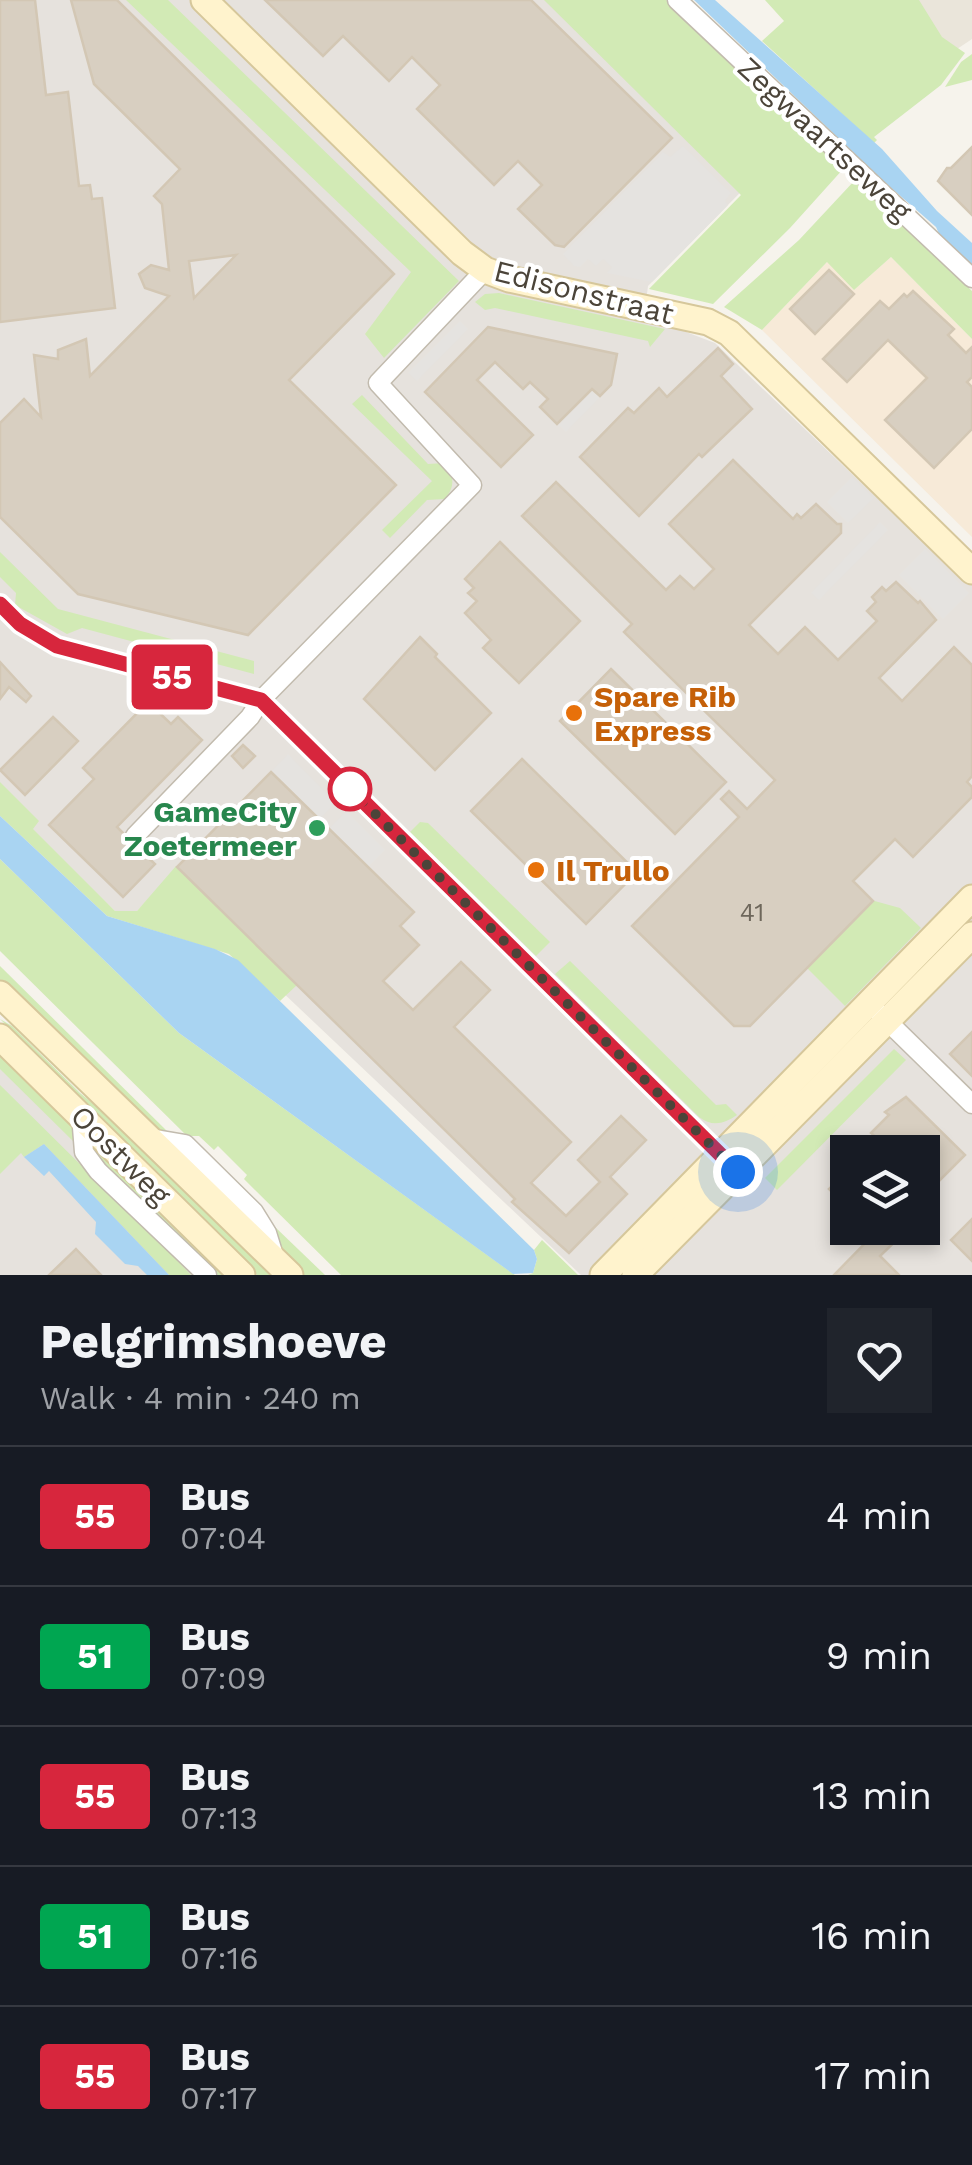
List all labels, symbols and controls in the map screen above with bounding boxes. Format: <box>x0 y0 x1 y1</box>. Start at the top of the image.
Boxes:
street label: Zegwaartseweg <box>731 50 919 228</box>
street label: Edisonstraat <box>491 253 678 331</box>
line badge: 55 <box>127 644 217 710</box>
text: 55 <box>152 656 192 698</box>
place label: Spare Rib Express <box>594 679 736 748</box>
marker: Spare Rib Express <box>563 702 585 724</box>
unlabelled marker <box>329 768 371 810</box>
place label: GameCity Zoetermeer <box>124 794 297 863</box>
marker: GameCity Zoetermeer <box>306 817 328 839</box>
place label: Il Trullo <box>556 853 670 888</box>
marker: Il Trullo <box>525 859 547 881</box>
house number: 41 <box>740 898 764 927</box>
street label: Oostweg <box>64 1098 178 1212</box>
map controls <box>830 1135 940 1245</box>
button: layers <box>830 1135 940 1245</box>
your location <box>713 1147 763 1197</box>
button: heart <box>827 1308 932 1413</box>
text: Pelgrimshoeve <box>40 1313 387 1370</box>
text: Walk · 4 min · 240 m <box>40 1379 361 1417</box>
text: Bus <box>180 1475 250 1519</box>
text: 4 min <box>826 1494 932 1538</box>
text: 55 <box>75 1495 115 1537</box>
text: 07:04 <box>180 1519 266 1557</box>
text: Bus <box>180 1615 250 1659</box>
text: 9 min <box>826 1634 932 1678</box>
text: 51 <box>77 1635 113 1677</box>
text: 07:09 <box>180 1659 266 1697</box>
text: Bus <box>180 1755 250 1799</box>
text: 13 min <box>812 1774 932 1818</box>
text: 55 <box>75 1775 115 1817</box>
text: 07:13 <box>180 1799 258 1837</box>
text: Bus <box>180 1895 250 1939</box>
text: 16 min <box>811 1914 932 1958</box>
text: 51 <box>77 1915 113 1957</box>
text: 07:16 <box>180 1939 259 1977</box>
text: Bus <box>180 2035 250 2079</box>
text: 17 min <box>814 2054 932 2098</box>
text: 55 <box>75 2055 115 2097</box>
text: 07:17 <box>180 2079 257 2117</box>

